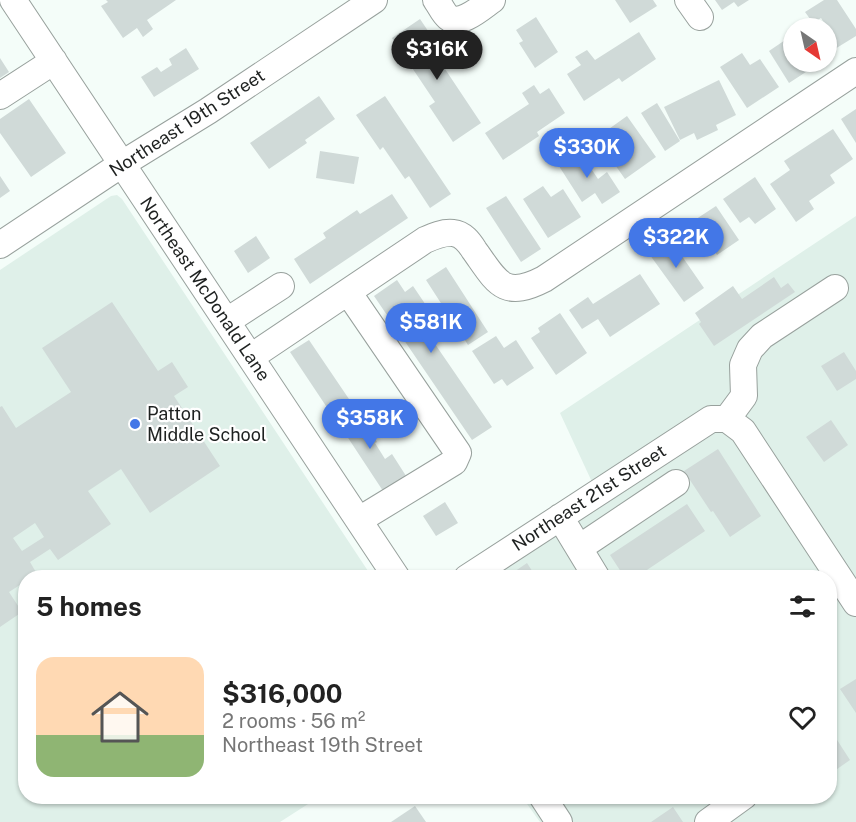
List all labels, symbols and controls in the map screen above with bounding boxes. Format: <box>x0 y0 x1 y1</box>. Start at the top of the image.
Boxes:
north arrow <box>783 18 837 72</box>
map controls <box>783 18 837 72</box>
pin: $316K <box>395 30 479 81</box>
text: $316K <box>405 37 469 61</box>
street label: Northeast 19th Street <box>105 65 268 181</box>
pin: $330K <box>545 128 629 179</box>
text: $330K <box>553 135 621 159</box>
street label: Northeast McDonald Lane <box>136 193 275 385</box>
pin: $322K <box>634 218 718 269</box>
text: $322K <box>643 225 709 249</box>
pin: $581K <box>389 303 473 354</box>
text: $581K <box>399 310 463 334</box>
pin: $358K <box>328 399 412 450</box>
place label: Patton Middle School <box>147 403 266 445</box>
text: $358K <box>336 406 404 430</box>
marker: Patton Middle School <box>128 417 142 431</box>
street label: Northeast 21st Street <box>508 440 669 555</box>
icon: filters <box>786 590 819 623</box>
text: 5 homes <box>36 591 142 622</box>
text: $316,000 <box>222 678 343 709</box>
icon: home <box>84 681 156 753</box>
icon: heart <box>786 701 819 734</box>
text: 2 rooms · 56 m² <box>222 709 365 733</box>
text: Northeast 19th Street <box>222 733 423 757</box>

